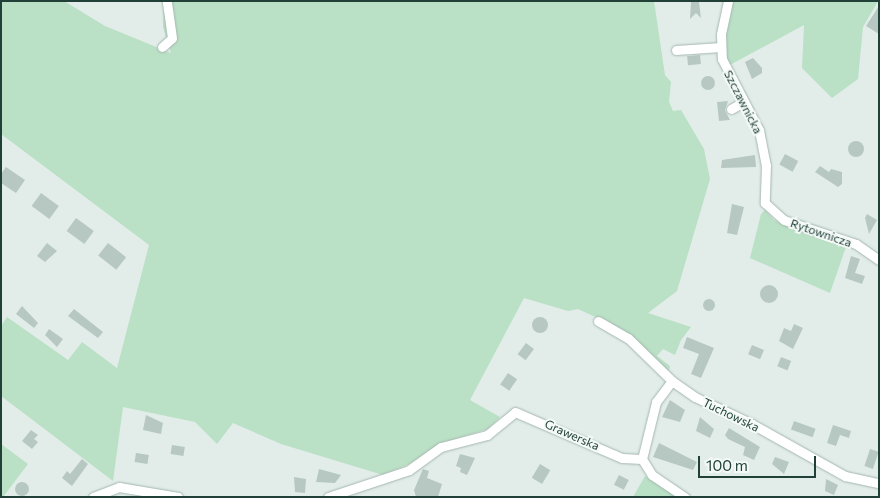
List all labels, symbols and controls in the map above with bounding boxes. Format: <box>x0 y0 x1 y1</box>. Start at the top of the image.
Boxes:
street label: Szczawnicka <box>721 68 765 136</box>
street label: Rytownicza <box>789 216 853 250</box>
street label: Tuchowska <box>700 395 762 435</box>
street label: Grawerska <box>543 417 601 453</box>
scale bar <box>700 446 818 478</box>
text: 100 m <box>706 456 748 474</box>

